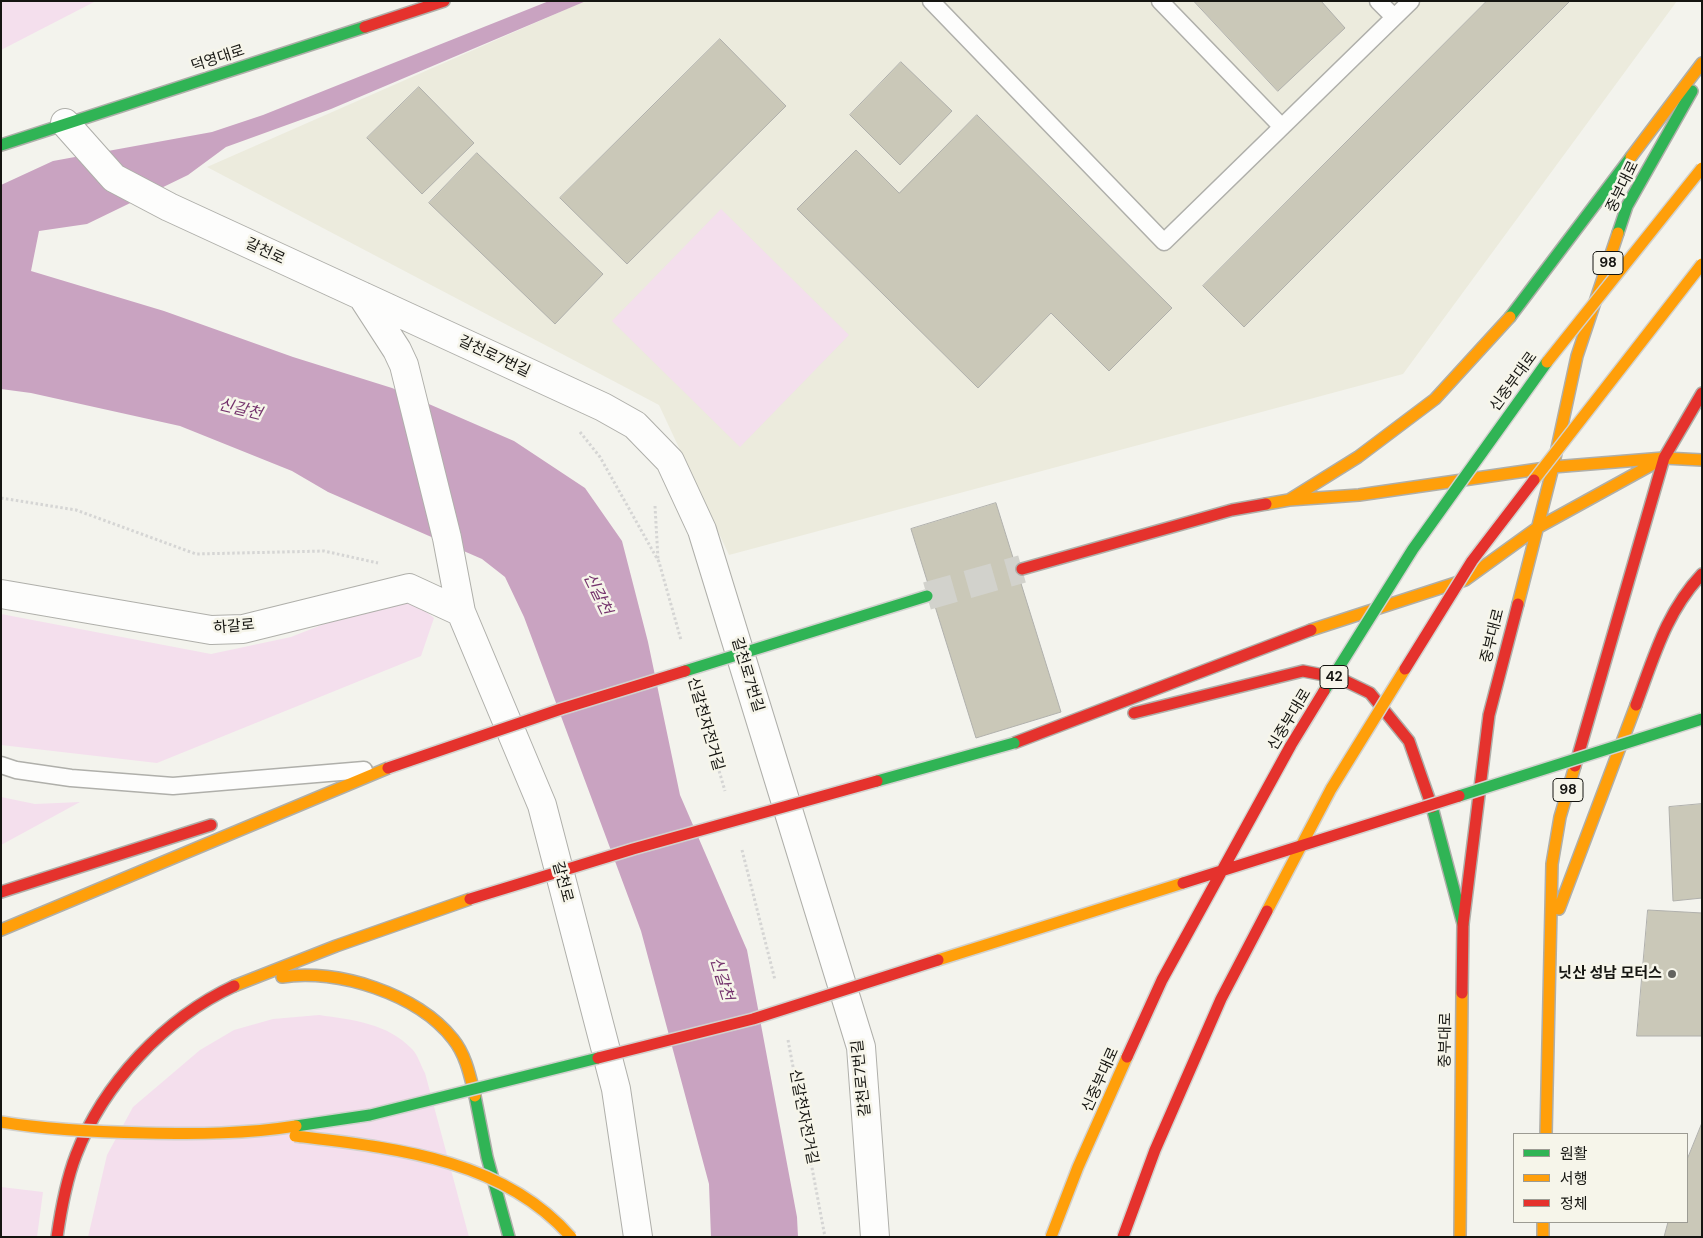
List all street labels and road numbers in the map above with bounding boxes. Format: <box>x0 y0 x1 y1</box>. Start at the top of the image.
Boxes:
street label: 덕영대로 <box>189 42 247 76</box>
street label: 중부대로 <box>1603 158 1643 216</box>
street label: 갈천로 <box>242 235 288 269</box>
road number: 98 <box>1593 252 1623 274</box>
street label: 갈천로7번길 <box>455 333 533 381</box>
street label: 신중부대로 <box>1486 349 1542 415</box>
street label: 중부대로 <box>1478 607 1508 665</box>
street label: 하갈로 <box>213 616 255 638</box>
street label: 갈천로7번길 <box>727 636 767 714</box>
road number: 42 <box>1320 666 1348 689</box>
street label: 신갈천자전거길 <box>683 675 727 773</box>
street label: 신중부대로 <box>1265 686 1315 754</box>
road number: 98 <box>1553 778 1583 802</box>
street label: 갈천로 <box>548 860 576 904</box>
street label: 중부대로 <box>1437 1012 1455 1068</box>
street label: 갈천로7번길 <box>849 1039 875 1117</box>
street label: 신중부대로 <box>1079 1045 1123 1115</box>
street label: 신갈천자전거길 <box>785 1068 821 1166</box>

